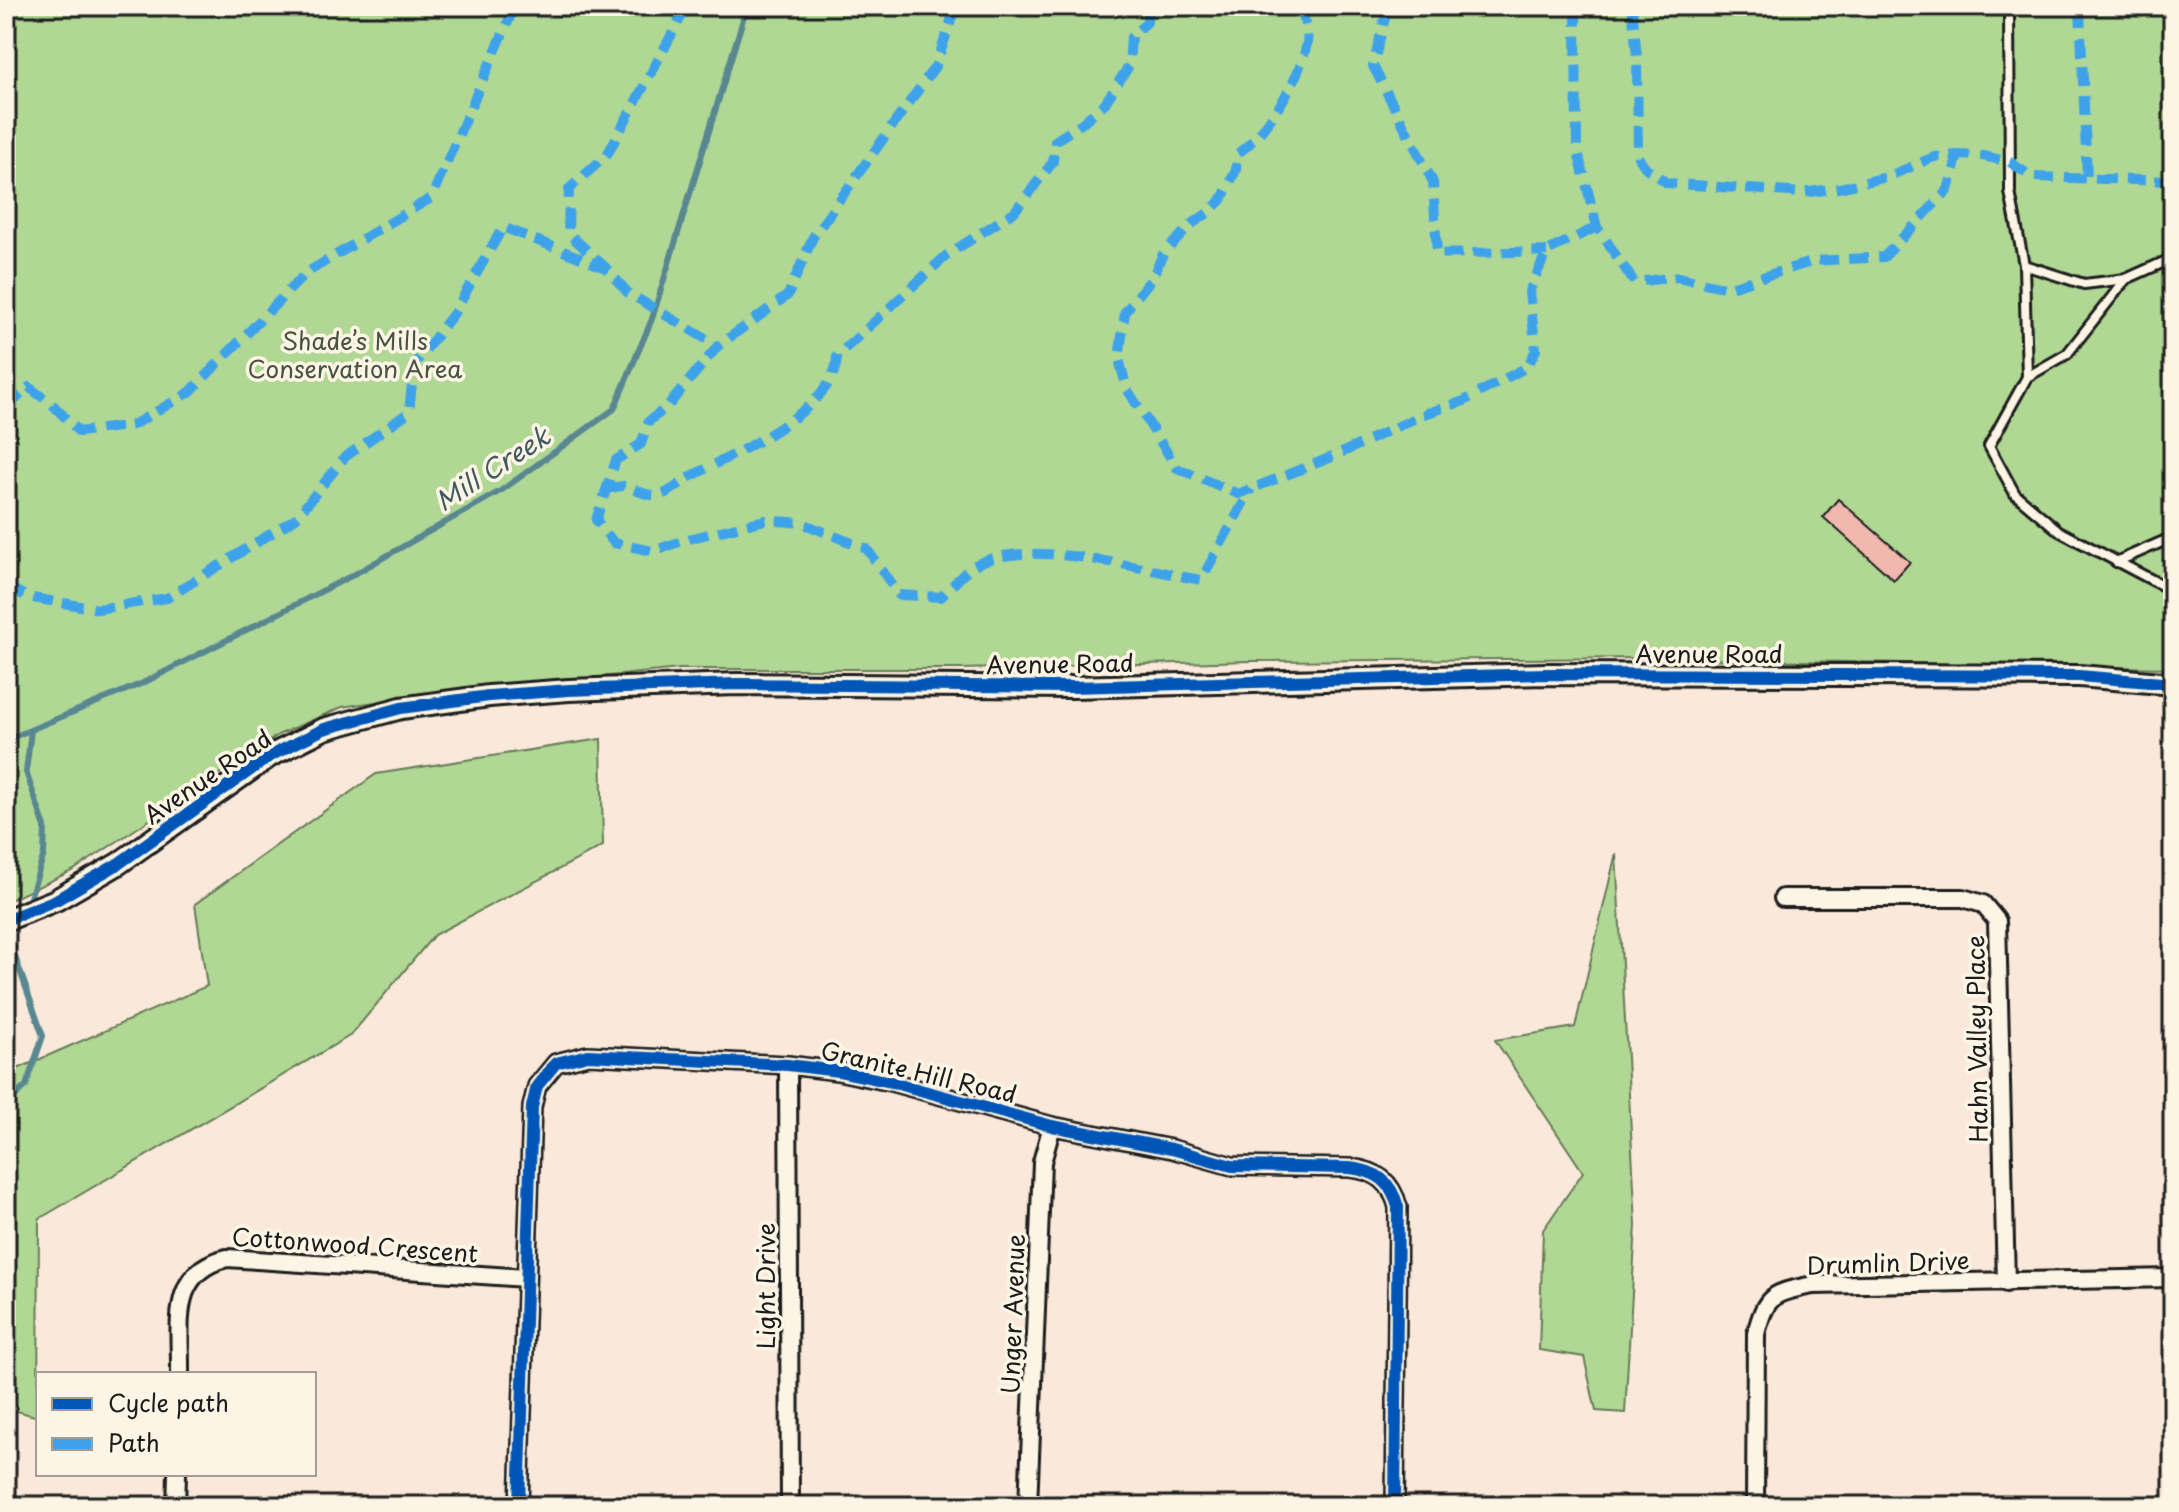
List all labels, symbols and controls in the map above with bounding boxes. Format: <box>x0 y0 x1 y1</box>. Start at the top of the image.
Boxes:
park label: Shade’s Mills Conservation Area <box>248 322 462 386</box>
water label: Mill Creek <box>427 416 558 520</box>
street label: Avenue Road <box>1635 635 1783 671</box>
street label: Avenue Road <box>986 644 1134 682</box>
street label: Avenue Road <box>136 720 278 832</box>
street label: Hahn Valley Place <box>1956 935 1996 1143</box>
street label: Granite Hill Road <box>817 1031 1021 1111</box>
street label: Cottonwood Crescent <box>231 1217 479 1271</box>
street label: Light Drive <box>747 1223 783 1349</box>
street label: Unger Avenue <box>991 1233 1033 1395</box>
street label: Drumlin Drive <box>1806 1241 1970 1283</box>
legend <box>36 1372 316 1476</box>
text: Cycle path <box>108 1384 229 1420</box>
text: Path <box>108 1424 160 1460</box>

